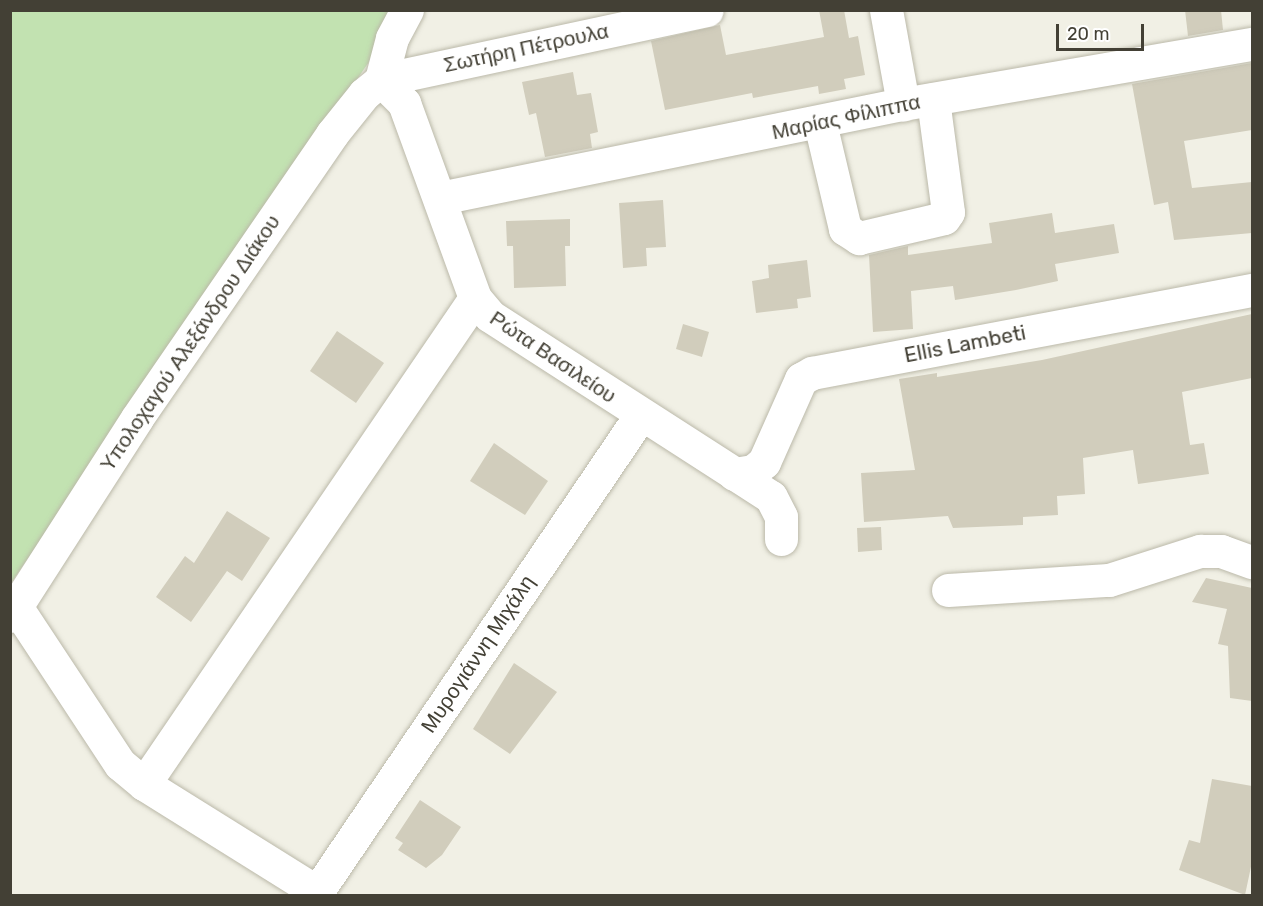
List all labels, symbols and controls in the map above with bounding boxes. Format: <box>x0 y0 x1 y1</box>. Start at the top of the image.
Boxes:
scale bar <box>1059 12 1148 50</box>
street label: Σωτήρη Πέτρουλα <box>441 18 611 78</box>
text: 20 m <box>1067 23 1109 45</box>
street label: Μαρίας Φίλιππα <box>770 89 922 145</box>
street label: Υπολοχαγού Αλεξάνδρου Διάκου <box>95 210 285 476</box>
street label: Ρώτα Βασιλείου <box>485 305 621 409</box>
street label: Ellis Lambeti <box>902 320 1028 368</box>
street label: Μυρογιάννη Μιχάλη <box>416 570 540 738</box>

